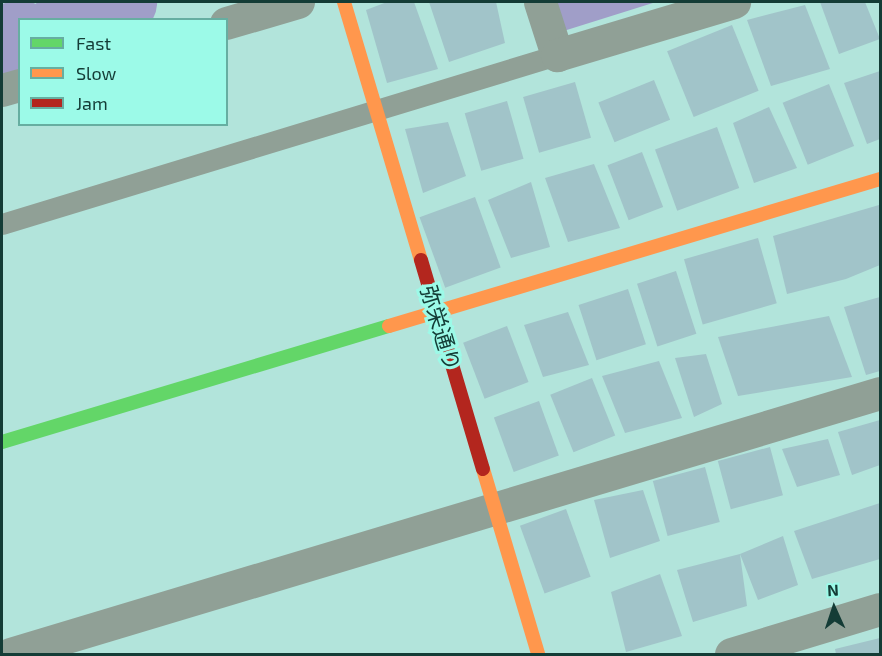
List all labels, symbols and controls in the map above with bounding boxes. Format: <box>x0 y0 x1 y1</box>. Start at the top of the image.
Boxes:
legend <box>18 18 228 126</box>
text: Fast <box>76 32 111 54</box>
text: Slow <box>76 62 116 84</box>
text: Jam <box>76 92 108 114</box>
street label: 弥栄通り <box>416 282 466 374</box>
north arrow <box>804 578 864 638</box>
text: N <box>827 580 839 599</box>

